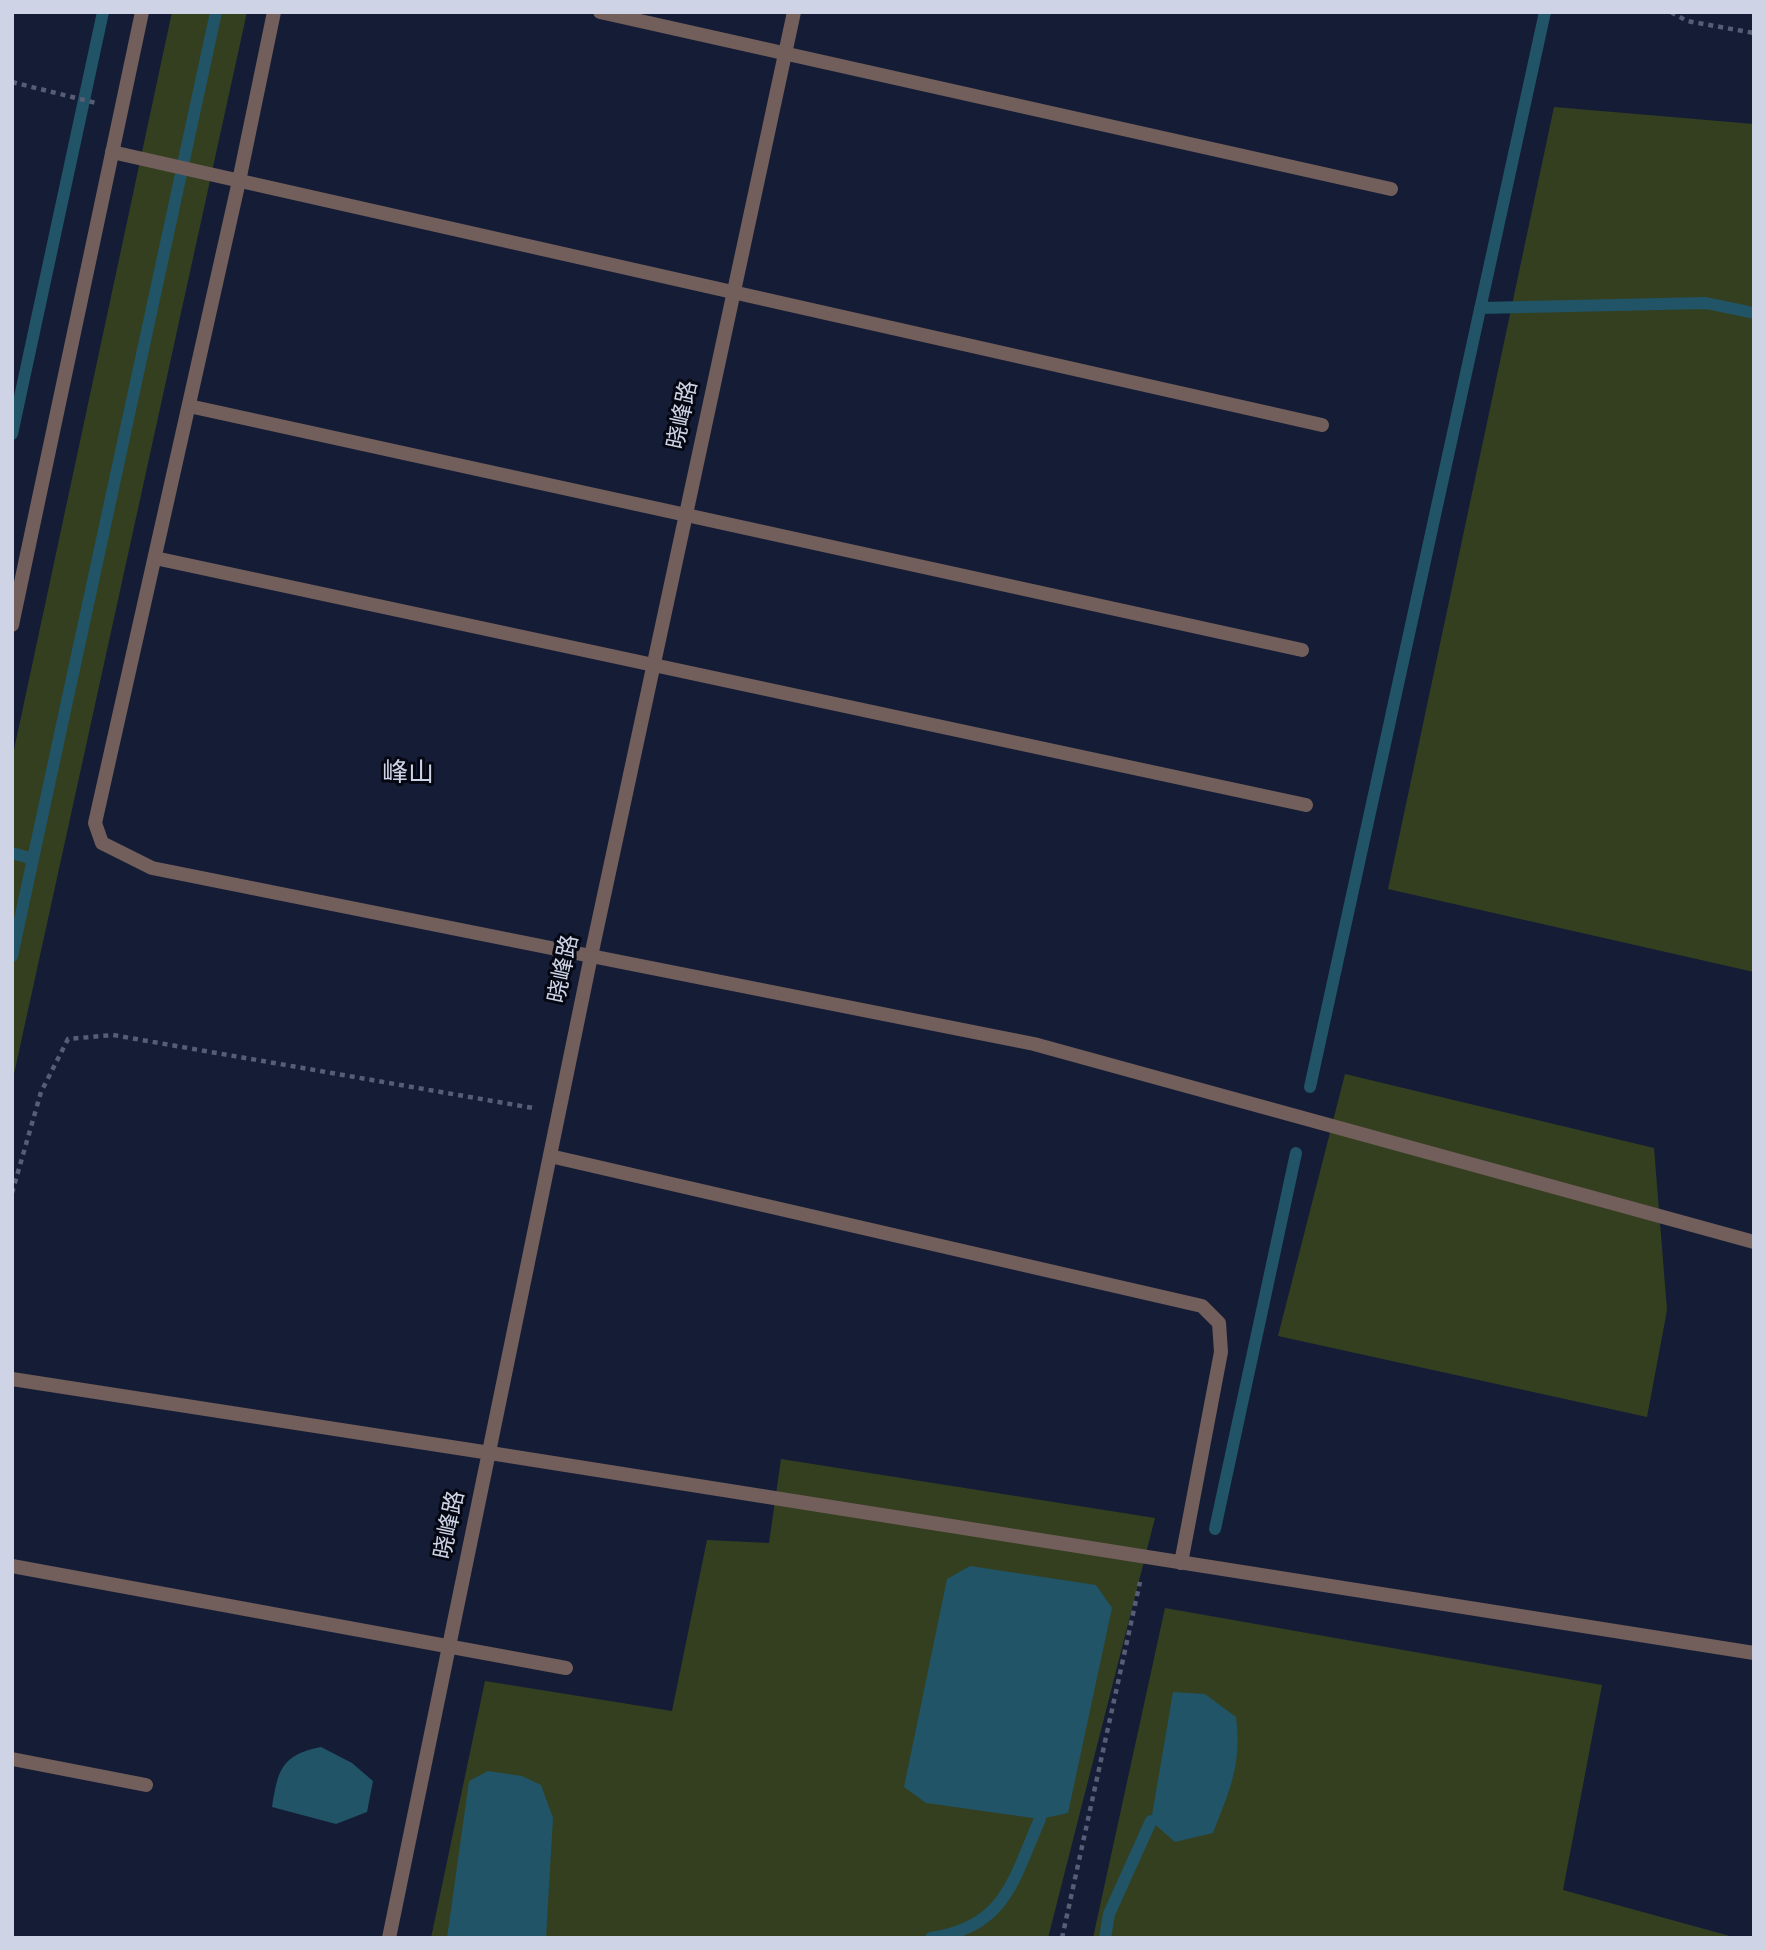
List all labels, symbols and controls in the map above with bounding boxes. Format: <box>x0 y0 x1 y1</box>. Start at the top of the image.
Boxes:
street label: 晓峰路 <box>663 378 705 452</box>
district label: 峰山 <box>382 759 434 791</box>
street label: 晓峰路 <box>544 932 586 1006</box>
street label: 晓峰路 <box>430 1488 472 1562</box>

